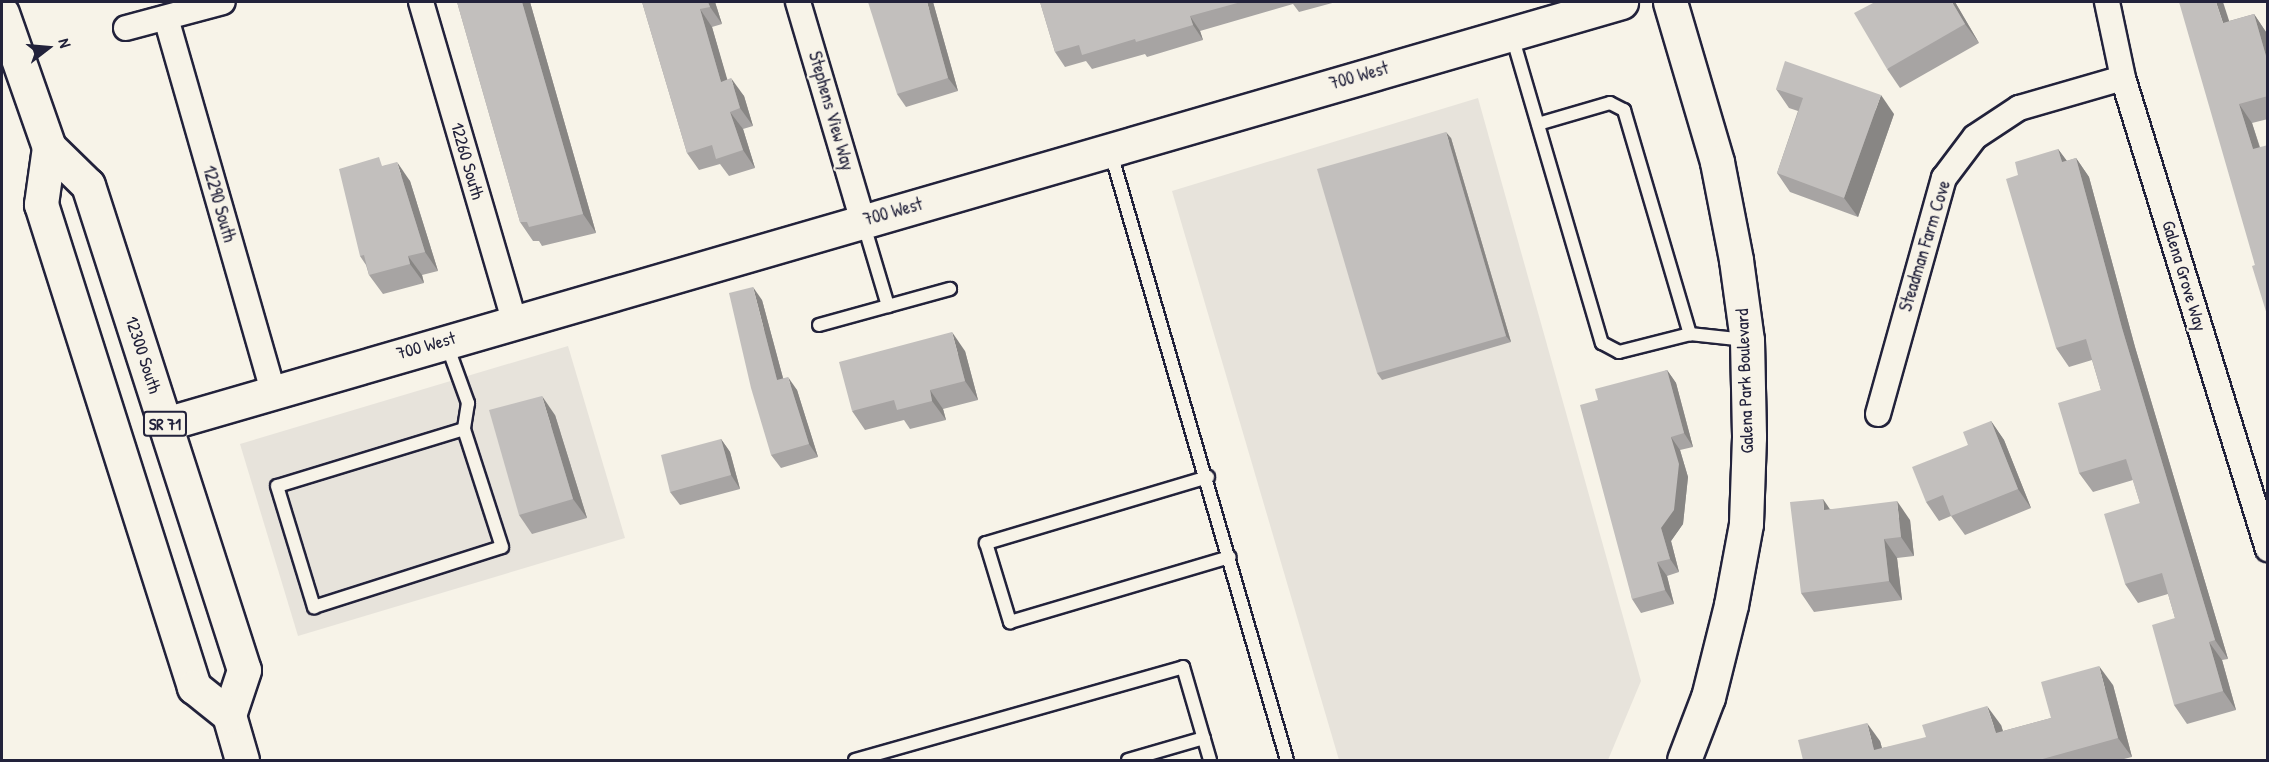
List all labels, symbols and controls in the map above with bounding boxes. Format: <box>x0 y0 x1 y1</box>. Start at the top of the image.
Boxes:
north arrow <box>18 18 78 78</box>
text: N <box>54 36 77 50</box>
street label: Stephens View Way <box>804 49 858 173</box>
street label: 700 West <box>1327 57 1391 95</box>
street label: 12260 South <box>446 120 488 202</box>
street label: 12290 South <box>198 163 240 245</box>
street label: Steadman Farm Cove <box>1895 178 1955 314</box>
street label: 700 West <box>861 193 925 231</box>
street label: Galena Grove Way <box>2157 218 2211 334</box>
street label: Galena Park Boulevard <box>1732 308 1758 454</box>
street label: 12300 South <box>120 314 166 396</box>
street label: 700 West <box>394 327 458 365</box>
road number: SR 71 <box>142 411 188 437</box>

